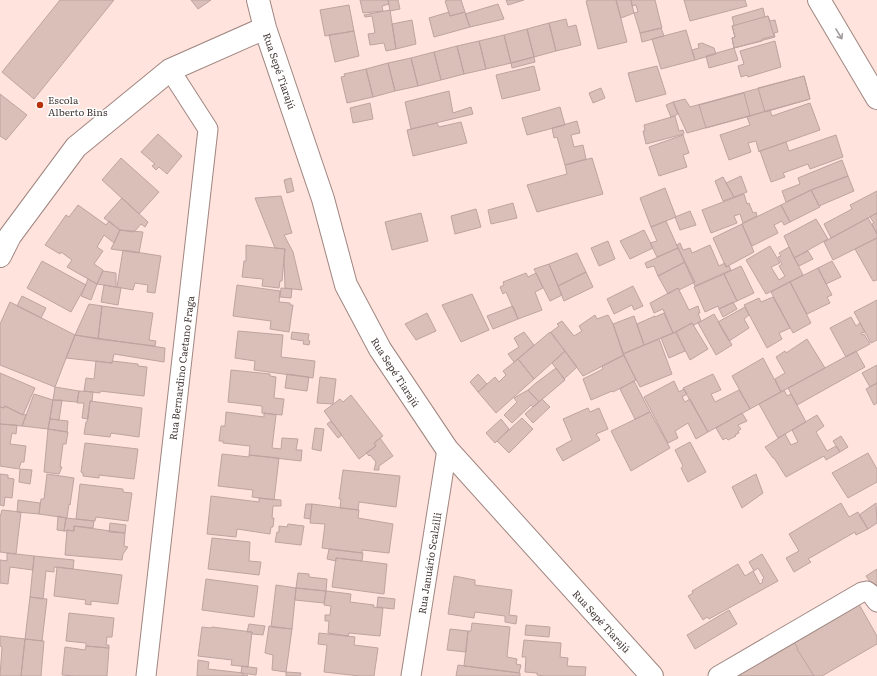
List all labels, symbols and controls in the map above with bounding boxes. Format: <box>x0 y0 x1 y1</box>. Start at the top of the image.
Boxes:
one-way arrow <box>835 28 843 40</box>
street label: Rua Sepé Tiarajú <box>260 31 300 112</box>
place label: Escola Alberto Bins <box>48 92 108 119</box>
marker: Escola Alberto Bins <box>35 100 45 110</box>
street label: Rua Bernardino Caetano Fraga <box>165 294 197 441</box>
street label: Rua Sepé Tiarajú <box>368 334 424 410</box>
street label: Rua Januário Scalzilli <box>414 510 445 615</box>
street label: Rua Sepé Tiarajú <box>570 586 635 656</box>

